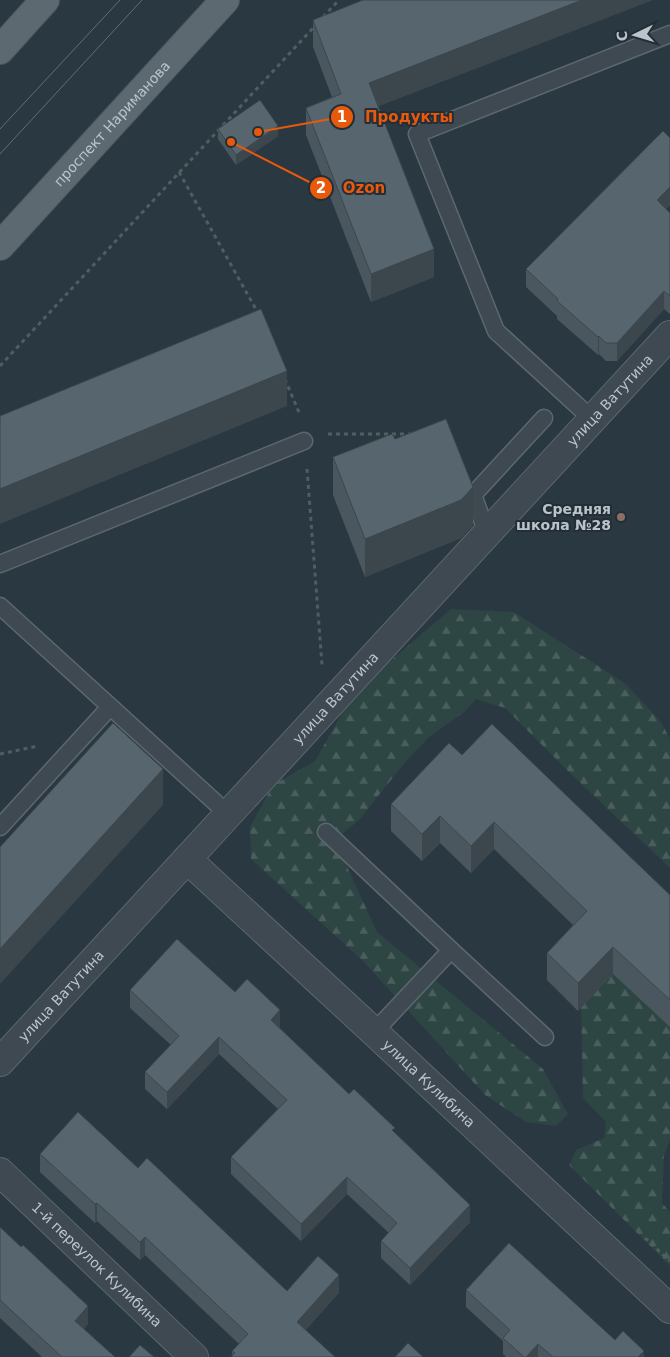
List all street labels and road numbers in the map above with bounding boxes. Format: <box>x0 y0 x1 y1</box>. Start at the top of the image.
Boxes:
street label: проспект Нариманова <box>51 58 173 189</box>
street label: улица Ватутина <box>564 351 656 449</box>
street label: улица Ватутина <box>289 649 382 747</box>
street label: улица Ватутина <box>15 947 107 1045</box>
street label: улица Кулибина <box>379 1036 478 1131</box>
street label: 1-й переулок Кулибина <box>29 1199 165 1330</box>

